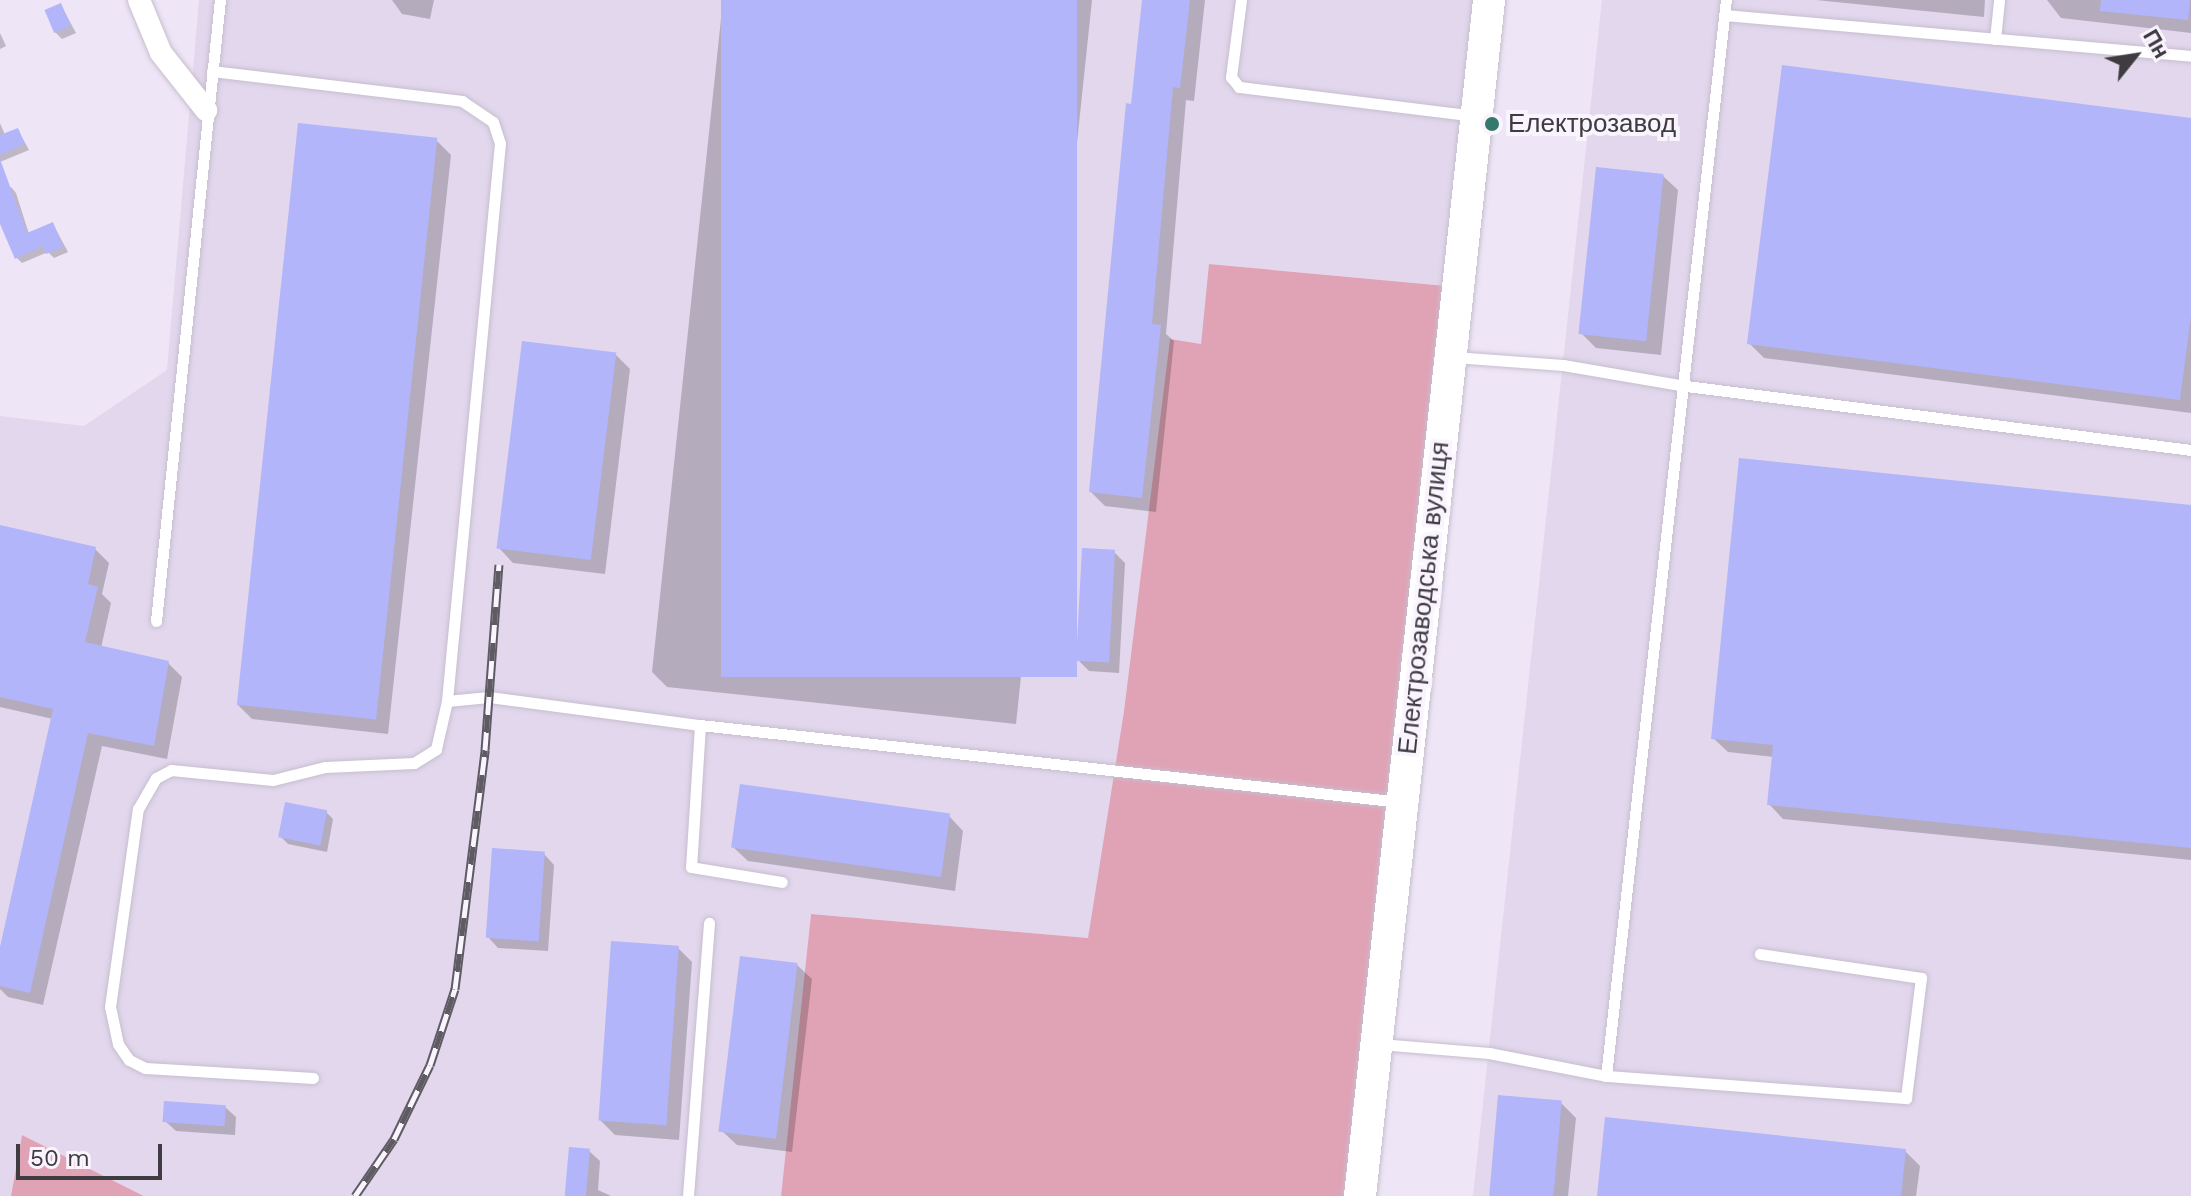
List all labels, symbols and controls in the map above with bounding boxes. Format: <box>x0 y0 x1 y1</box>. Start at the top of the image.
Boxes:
north arrow <box>2095 16 2175 96</box>
text: Пн <box>2138 25 2174 63</box>
place label: Електрозавод <box>1508 108 1676 140</box>
marker: Електрозавод <box>1483 115 1501 133</box>
street label: Електрозаводська вулиця <box>1392 440 1456 756</box>
scale bar <box>20 1128 166 1178</box>
text: 50 m <box>30 1144 90 1172</box>

